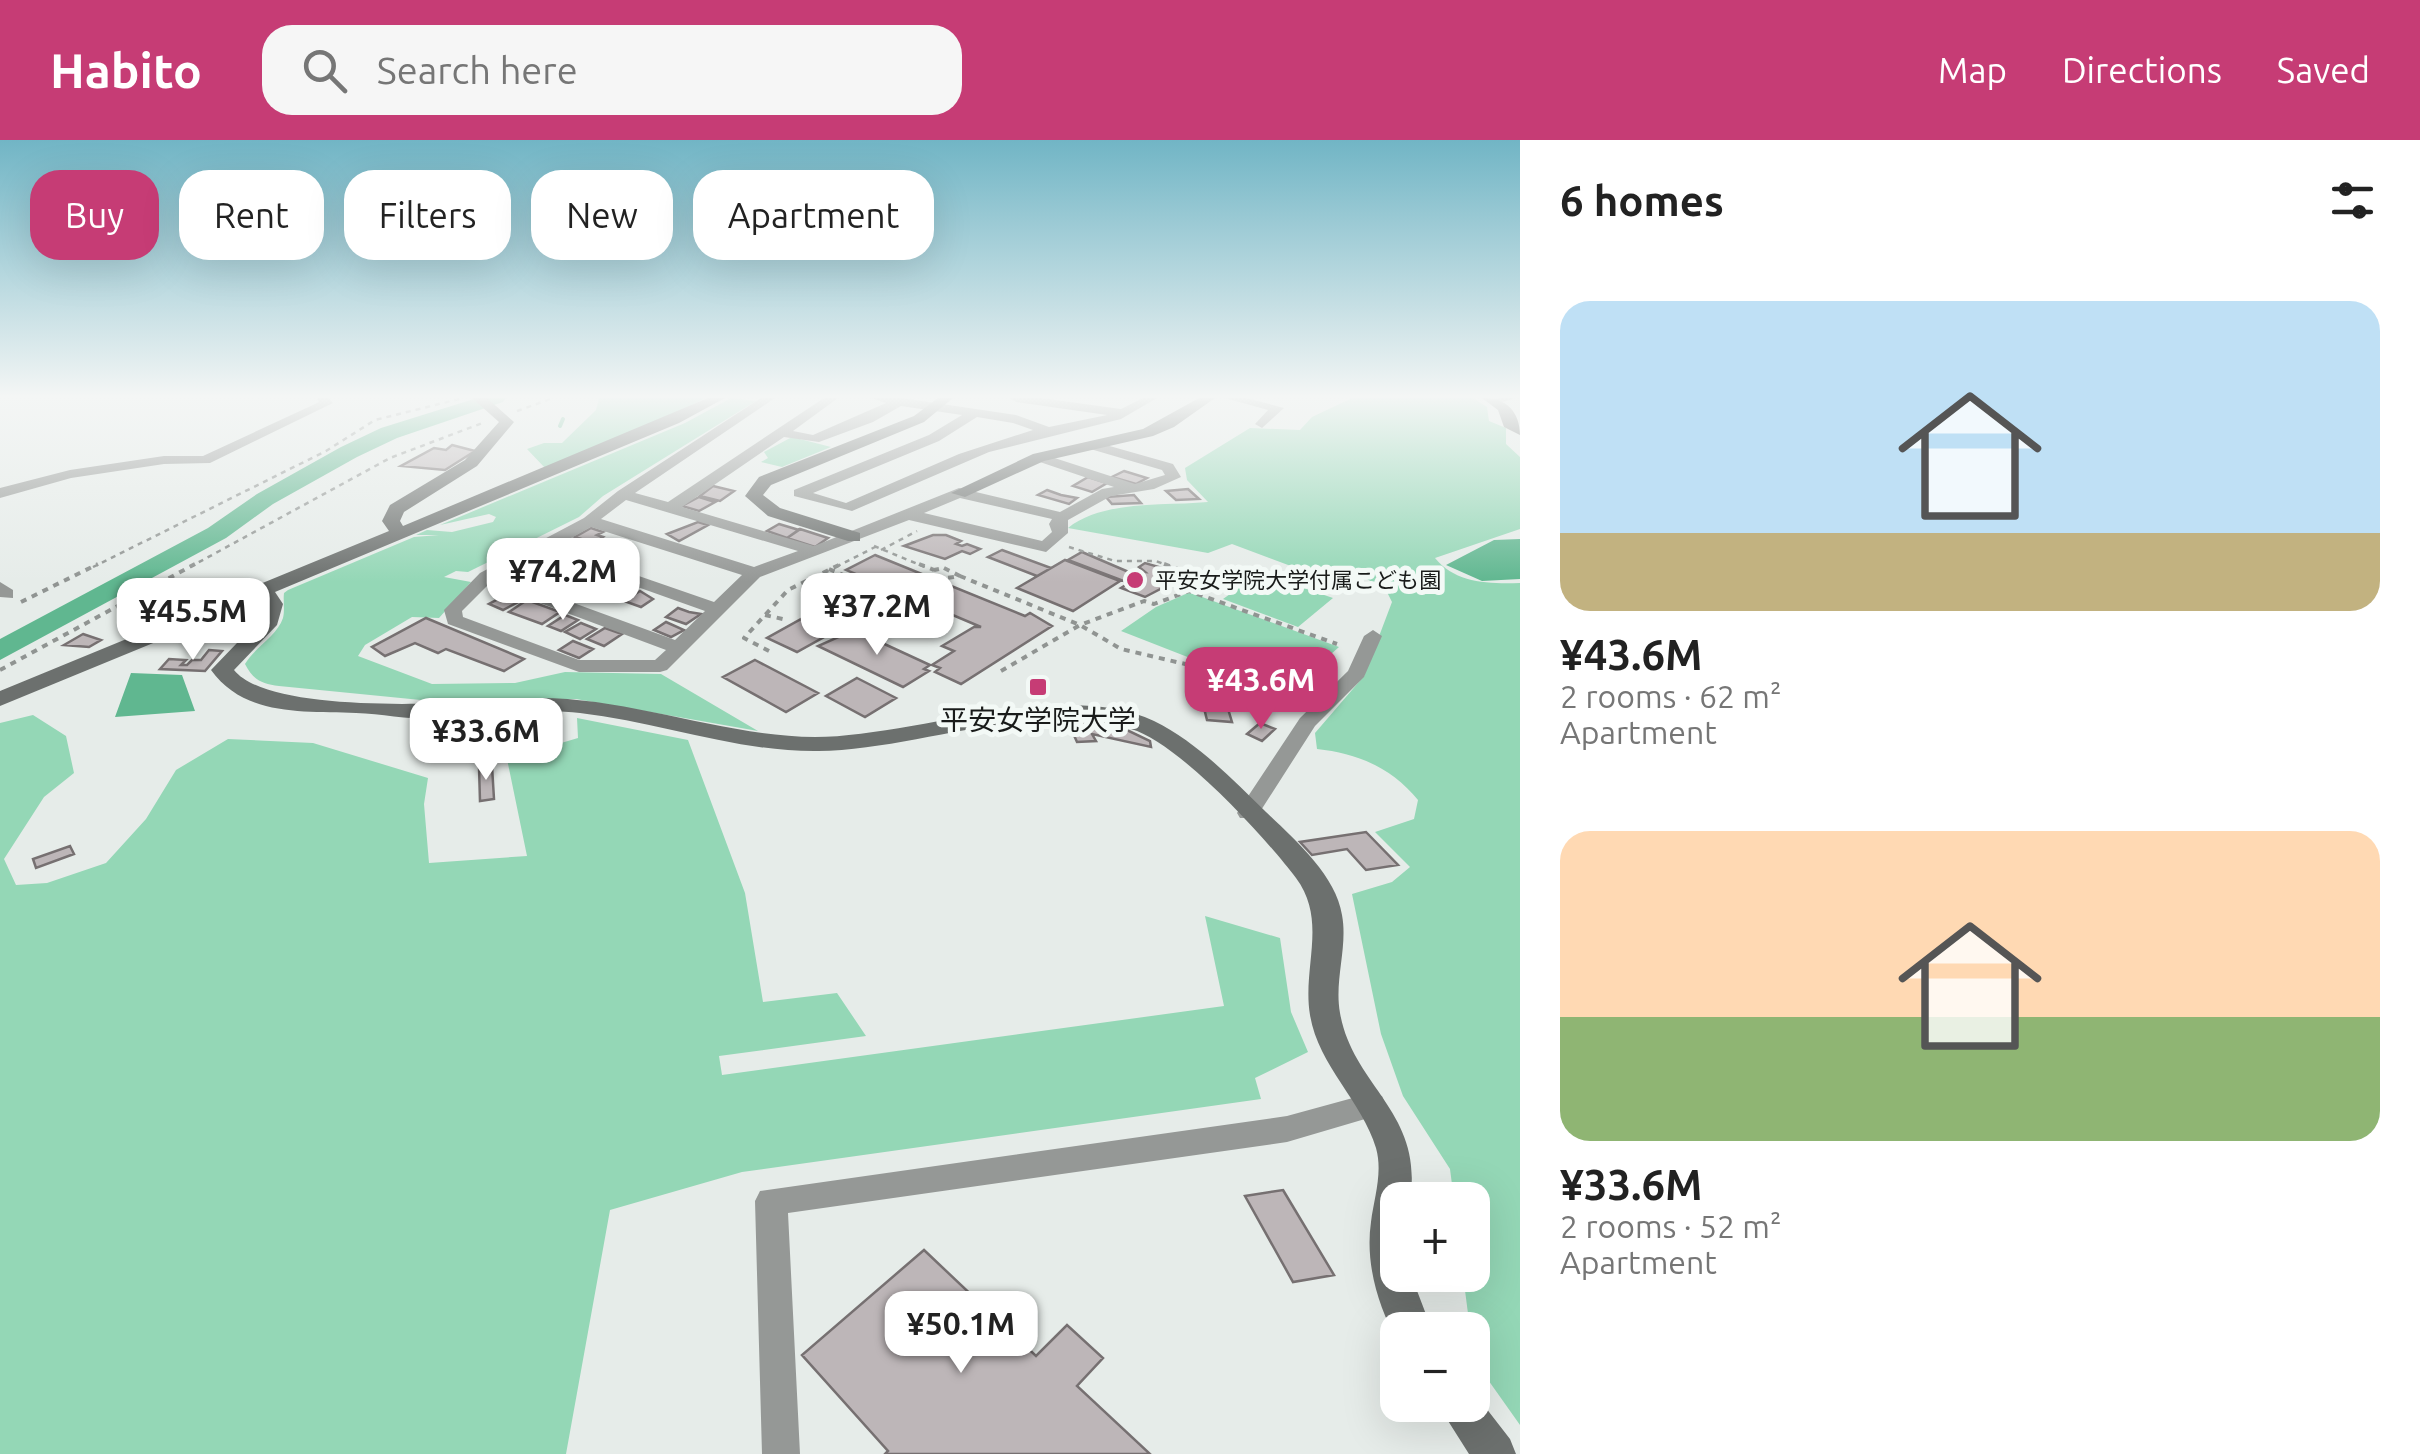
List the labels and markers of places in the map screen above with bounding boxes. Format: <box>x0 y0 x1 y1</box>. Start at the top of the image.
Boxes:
pin: ¥74.2M <box>482 538 644 623</box>
place label: 平安女学院大学付属こども園 <box>1155 567 1441 592</box>
marker: 平安女学院大学付属こども園 <box>1124 569 1146 591</box>
pin: ¥37.2M <box>796 573 958 658</box>
pin: ¥45.5M <box>112 578 274 663</box>
pin: ¥43.6M <box>1180 647 1342 732</box>
marker: 平安女学院大学 <box>1027 676 1049 698</box>
pin: ¥33.6M <box>405 698 567 783</box>
place label: 平安女学院大学 <box>940 704 1136 735</box>
pin: ¥50.1M <box>880 1291 1042 1376</box>

